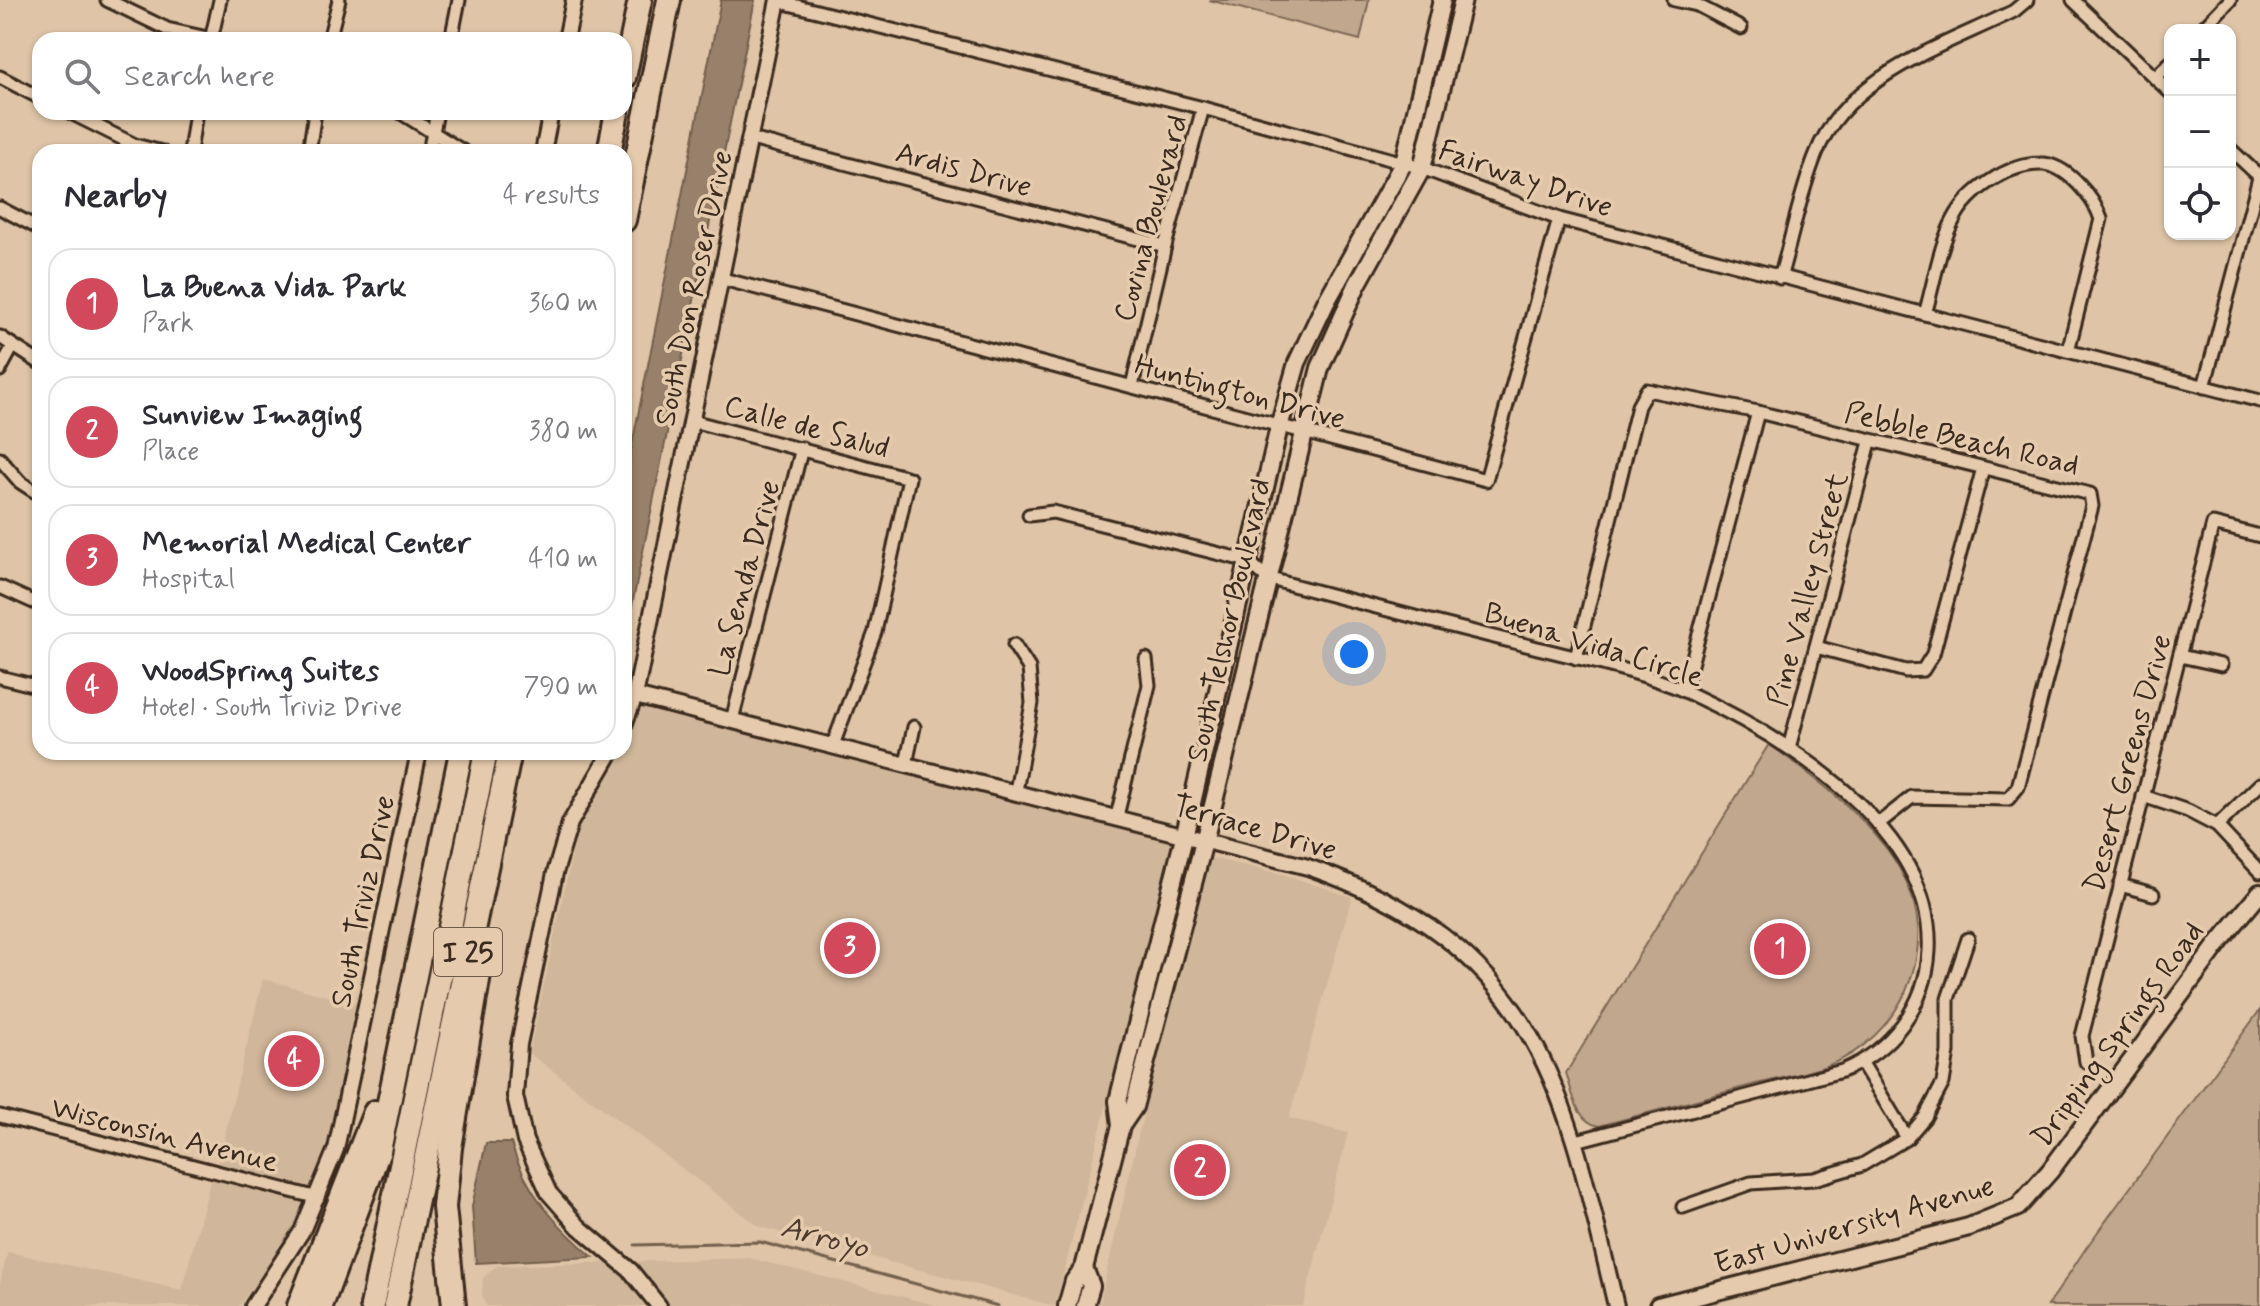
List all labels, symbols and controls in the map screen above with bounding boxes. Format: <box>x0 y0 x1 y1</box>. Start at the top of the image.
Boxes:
map controls <box>2164 24 2236 240</box>
button: + <box>2164 24 2236 96</box>
search box <box>32 32 632 120</box>
icon: search <box>60 54 104 98</box>
text: Search here <box>124 57 275 96</box>
button: − <box>2164 96 2236 168</box>
street label: Covina Boulevard <box>1105 111 1198 326</box>
street label: Fairway Drive <box>1433 131 1618 227</box>
street label: Ardis Drive <box>891 134 1036 207</box>
street label: South Don Roser Drive <box>646 147 743 430</box>
button: locate <box>2164 168 2236 240</box>
text: Nearby <box>64 174 168 219</box>
text: 4 results <box>503 179 600 213</box>
text: La Buena Vida Park <box>142 268 406 307</box>
text: 1 <box>86 287 98 321</box>
text: 360 m <box>529 287 598 321</box>
text: Park <box>142 307 194 341</box>
street label: Huntington Drive <box>1129 346 1349 442</box>
street label: Calle de Salud <box>720 387 894 468</box>
street label: Pebble Beach Road <box>1841 394 2083 485</box>
text: Sunview Imaging <box>142 396 363 435</box>
text: 2 <box>86 415 98 449</box>
text: 380 m <box>529 415 598 449</box>
text: Place <box>142 435 199 469</box>
street label: Pine Valley Street <box>1759 468 1858 711</box>
street label: South Telshor Boulevard <box>1178 475 1281 766</box>
street label: La Senda Drive <box>700 476 790 681</box>
text: Memorial Medical Center <box>142 524 471 563</box>
text: 3 <box>86 543 98 577</box>
text: 410 m <box>528 543 598 577</box>
text: Hospital <box>142 563 235 597</box>
street label: Buena Vida Circle <box>1479 594 1708 697</box>
street label: Desert Greens Drive <box>2075 630 2182 897</box>
your location <box>1334 634 1374 674</box>
text: WoodSpring Suites <box>142 652 379 691</box>
text: 4 <box>84 671 100 705</box>
text: 790 m <box>523 671 598 705</box>
text: Hotel · South Triviz Drive <box>142 691 402 725</box>
street label: Terrace Drive <box>1168 786 1341 870</box>
street label: South Triviz Drive <box>322 792 405 1011</box>
street label: Dripping Springs Road <box>2023 914 2216 1157</box>
pin: 3 <box>824 918 876 978</box>
pin: 1 <box>1754 919 1806 979</box>
road number: I 25 <box>434 928 502 976</box>
pin: 4 <box>268 1031 320 1091</box>
street label: Wisconsin Avenue <box>47 1088 282 1182</box>
pin: 2 <box>1174 1140 1226 1200</box>
street label: East University Avenue <box>1710 1167 1999 1284</box>
water label: Arroyo <box>776 1206 874 1270</box>

